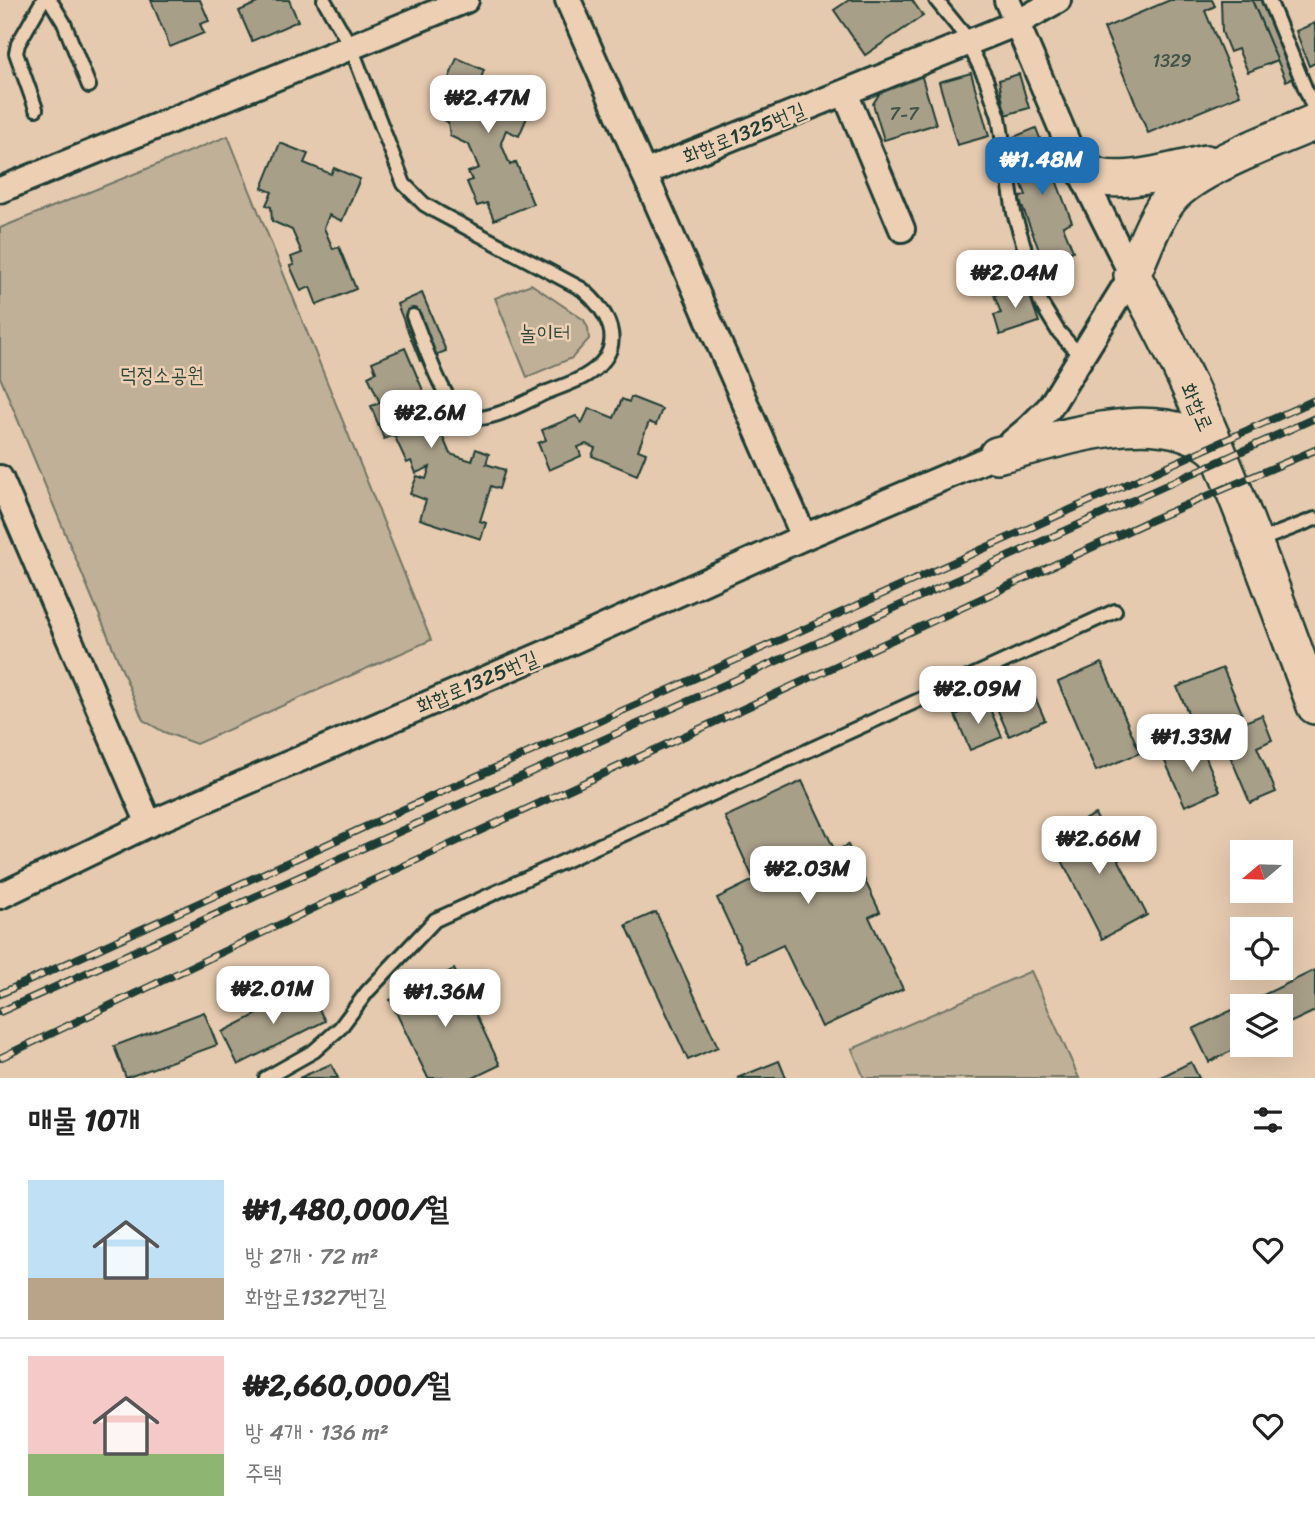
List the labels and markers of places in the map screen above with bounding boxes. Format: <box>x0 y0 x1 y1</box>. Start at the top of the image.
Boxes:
pin: ₩2.47M <box>431 76 545 135</box>
pin: ₩1.48M <box>985 138 1099 197</box>
pin: ₩2.04M <box>958 250 1072 310</box>
pin: ₩2.6M <box>382 391 480 450</box>
pin: ₩2.09M <box>921 666 1035 726</box>
pin: ₩1.33M <box>1135 714 1249 774</box>
pin: ₩2.66M <box>1042 816 1156 876</box>
pin: ₩2.03M <box>751 846 865 906</box>
pin: ₩2.01M <box>216 967 330 1026</box>
pin: ₩1.36M <box>388 970 502 1029</box>

